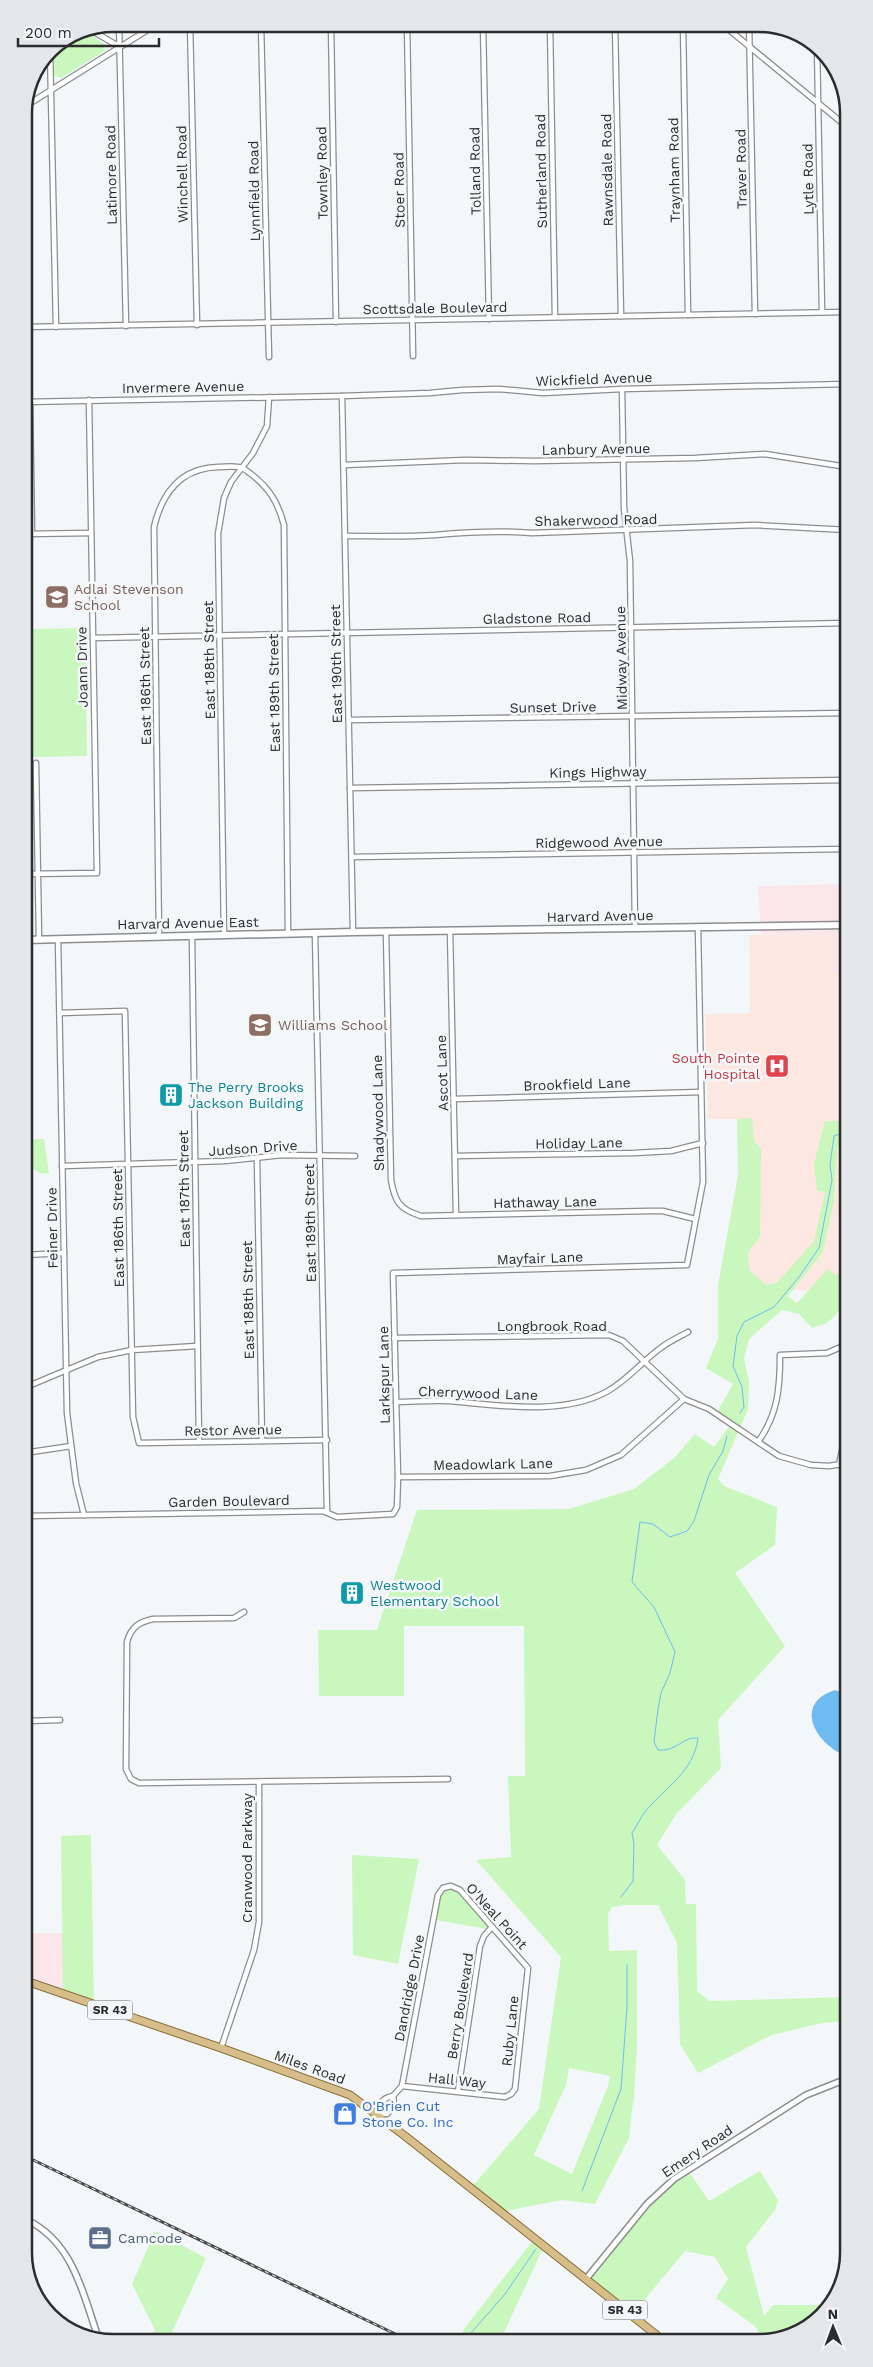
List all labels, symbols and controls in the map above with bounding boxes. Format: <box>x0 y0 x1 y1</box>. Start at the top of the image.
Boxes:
scale bar <box>18 15 159 47</box>
text: 200 m <box>25 24 72 42</box>
street label: Rawnsdale Road <box>598 113 616 227</box>
street label: Sutherland Road <box>532 114 550 228</box>
street label: Traynham Road <box>665 117 683 223</box>
street label: Latimore Road <box>102 125 120 225</box>
street label: Winchell Road <box>173 125 191 223</box>
street label: Townley Road <box>313 126 331 220</box>
street label: Tolland Road <box>466 127 484 215</box>
street label: Traver Road <box>732 129 750 209</box>
street label: Lynnfield Road <box>245 140 263 242</box>
street label: Lytle Road <box>799 143 817 215</box>
street label: Stoer Road <box>390 152 408 228</box>
street label: Scottsdale Boulevard <box>362 299 508 317</box>
street label: Wickfield Avenue <box>535 369 653 389</box>
street label: Invermere Avenue <box>122 378 244 396</box>
street label: Lanbury Avenue <box>542 440 650 458</box>
street label: Shakerwood Road <box>534 511 658 529</box>
place label: Adlai Stevenson School <box>74 581 184 613</box>
school or university icon: Adlai Stevenson School <box>44 584 70 610</box>
street label: East 188th Street <box>200 600 218 720</box>
street label: East 190th Street <box>327 604 345 724</box>
street label: Midway Avenue <box>612 606 630 710</box>
street label: Gladstone Road <box>483 609 591 627</box>
street label: Joann Drive <box>73 626 91 708</box>
street label: East 186th Street <box>136 626 154 745</box>
street label: East 189th Street <box>265 633 283 753</box>
street label: Sunset Drive <box>509 698 597 716</box>
street label: Kings Highway <box>549 763 648 781</box>
street label: Ridgewood Avenue <box>535 833 663 851</box>
street label: Harvard Avenue <box>546 907 654 925</box>
street label: Harvard Avenue East <box>117 914 259 932</box>
school or university icon: Williams School <box>247 1012 273 1038</box>
place label: Williams School <box>278 1017 388 1033</box>
street label: Ascot Lane <box>433 1035 451 1111</box>
place label: South Pointe Hospital <box>672 1050 761 1082</box>
hospital icon: South Pointe Hospital <box>764 1053 790 1079</box>
street label: Shadywood Lane <box>369 1055 387 1171</box>
street label: Brookfield Lane <box>523 1074 631 1094</box>
place label: The Perry Brooks Jackson Building <box>188 1079 304 1111</box>
building icon: The Perry Brooks Jackson Building <box>158 1082 184 1108</box>
street label: East 187th Street <box>175 1130 193 1248</box>
street label: Holiday Lane <box>535 1134 623 1152</box>
street label: Judson Drive <box>208 1137 298 1159</box>
street label: East 189th Street <box>301 1163 319 1283</box>
street label: East 186th Street <box>109 1168 127 1287</box>
street label: Feiner Drive <box>43 1187 61 1269</box>
street label: Hathaway Lane <box>493 1193 597 1211</box>
street label: East 188th Street <box>239 1240 257 1360</box>
street label: Mayfair Lane <box>496 1248 584 1268</box>
street label: Longbrook Road <box>497 1318 607 1334</box>
street label: Larkspur Lane <box>375 1326 393 1424</box>
street label: Cherrywood Lane <box>418 1383 538 1403</box>
street label: Restor Avenue <box>184 1421 282 1439</box>
street label: Meadowlark Lane <box>433 1455 553 1473</box>
street label: Garden Boulevard <box>168 1492 290 1510</box>
place label: Westwood Elementary School <box>370 1577 500 1609</box>
building icon: Westwood Elementary School <box>339 1580 365 1606</box>
street label: Cranwood Parkway <box>239 1792 255 1923</box>
street label: O'Neal Point <box>463 1880 531 1952</box>
street label: Dandridge Drive <box>391 1933 427 2043</box>
street label: Berry Boulevard <box>444 1951 476 2061</box>
street label: Ruby Lane <box>498 1995 522 2067</box>
road number: SR 43 <box>88 2000 132 2020</box>
street label: Miles Road <box>272 2047 348 2087</box>
street label: Hall Way <box>427 2069 488 2091</box>
place label: O'Brien Cut Stone Co. Inc <box>362 2098 454 2130</box>
shop icon: O'Brien Cut Stone Co. Inc <box>332 2101 358 2127</box>
street label: Emery Road <box>659 2121 735 2181</box>
office icon: Camcode <box>87 2225 113 2251</box>
place label: Camcode <box>118 2230 182 2246</box>
road number: SR 43 <box>602 2300 648 2320</box>
north arrow <box>808 2302 858 2352</box>
text: N <box>827 2306 838 2322</box>

